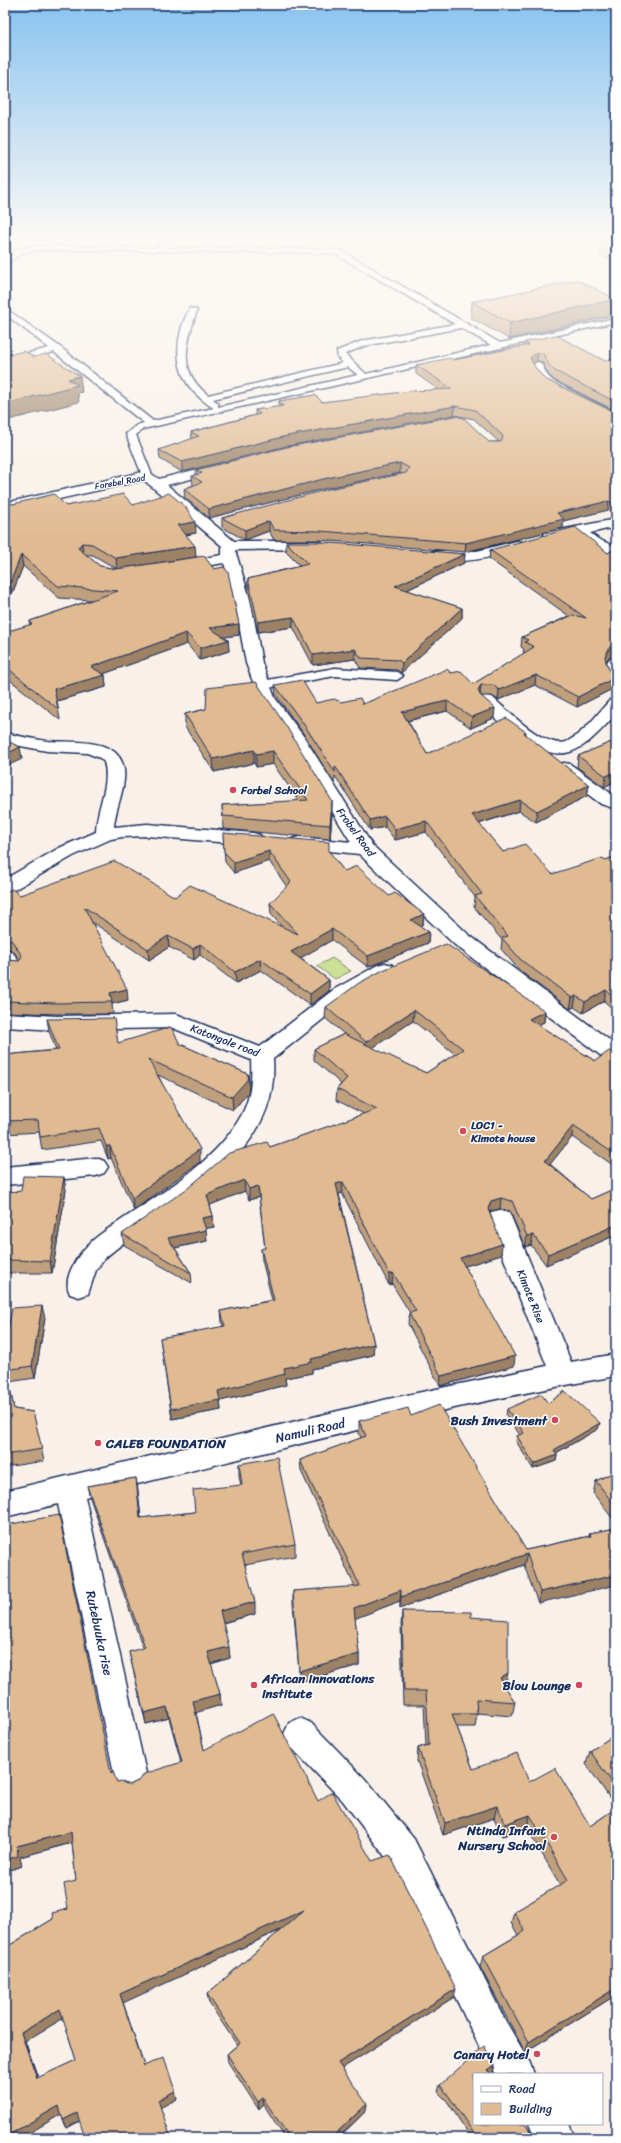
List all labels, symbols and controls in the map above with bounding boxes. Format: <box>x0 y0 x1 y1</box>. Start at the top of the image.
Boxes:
street label: Forebel Road <box>93 469 148 494</box>
place label: Forbel School <box>240 781 308 800</box>
marker: Forbel School <box>228 785 238 795</box>
street label: Frobel Road <box>331 804 381 862</box>
street label: Katongole road <box>188 1019 263 1063</box>
place label: LOC1 - Kimote house <box>470 1116 536 1148</box>
marker: LOC1 - Kimote house <box>458 1126 468 1136</box>
street label: Kimote Rise <box>511 1266 550 1326</box>
place label: Bush Investment <box>451 1409 548 1432</box>
street label: Namuli Road <box>273 1411 348 1450</box>
marker: Bush Investment <box>550 1415 560 1425</box>
place label: CALEB FOUNDATION <box>105 1432 227 1455</box>
marker: CALEB FOUNDATION <box>93 1438 103 1448</box>
street label: Rutebuuka rise <box>79 1588 120 1678</box>
place label: African innovations institute <box>261 1667 375 1705</box>
place label: Blou Lounge <box>502 1674 571 1697</box>
marker: African innovations institute <box>249 1680 259 1690</box>
marker: Blou Lounge <box>574 1680 584 1690</box>
place label: Ntinda Infant Nursery School <box>457 1819 547 1857</box>
marker: Ntinda Infant Nursery School <box>549 1832 559 1842</box>
place label: Canary Hotel <box>453 2043 530 2066</box>
marker: Canary Hotel <box>532 2049 542 2059</box>
legend <box>473 2073 603 2125</box>
text: Road <box>509 2078 536 2100</box>
text: Building <box>509 2098 552 2120</box>

